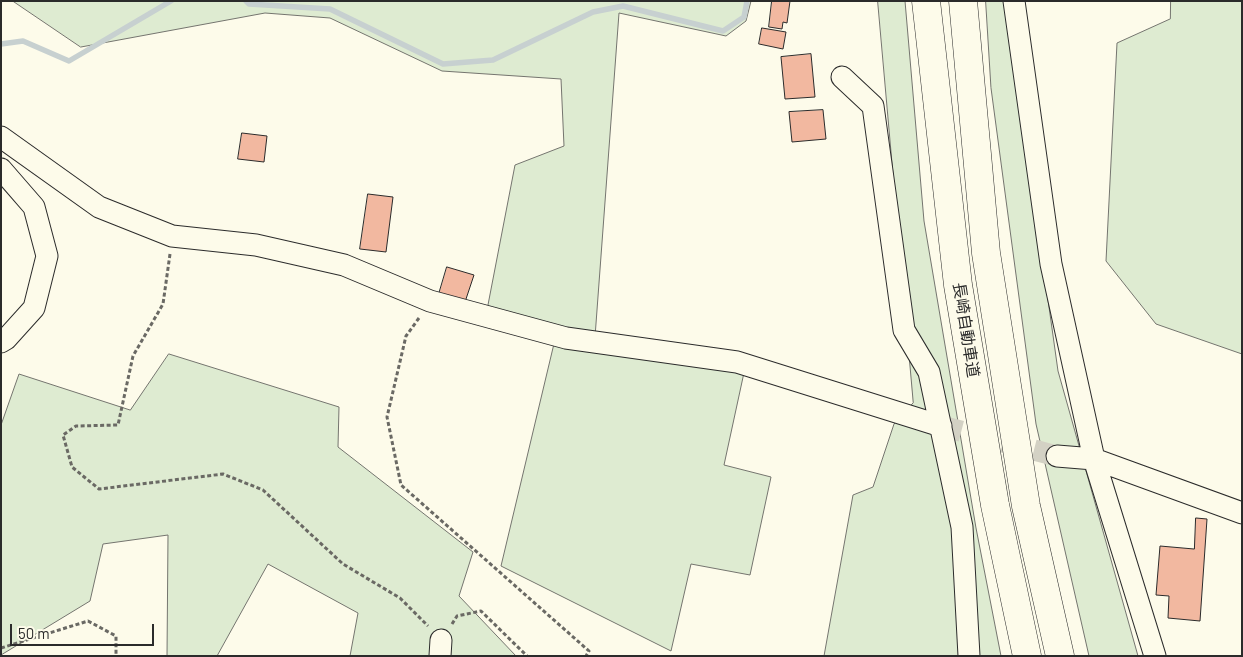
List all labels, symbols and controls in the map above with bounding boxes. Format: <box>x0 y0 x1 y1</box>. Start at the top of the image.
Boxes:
street label: 長崎自動車道 <box>949 281 983 379</box>
scale bar <box>12 614 156 646</box>
text: 50 m <box>18 624 50 642</box>

